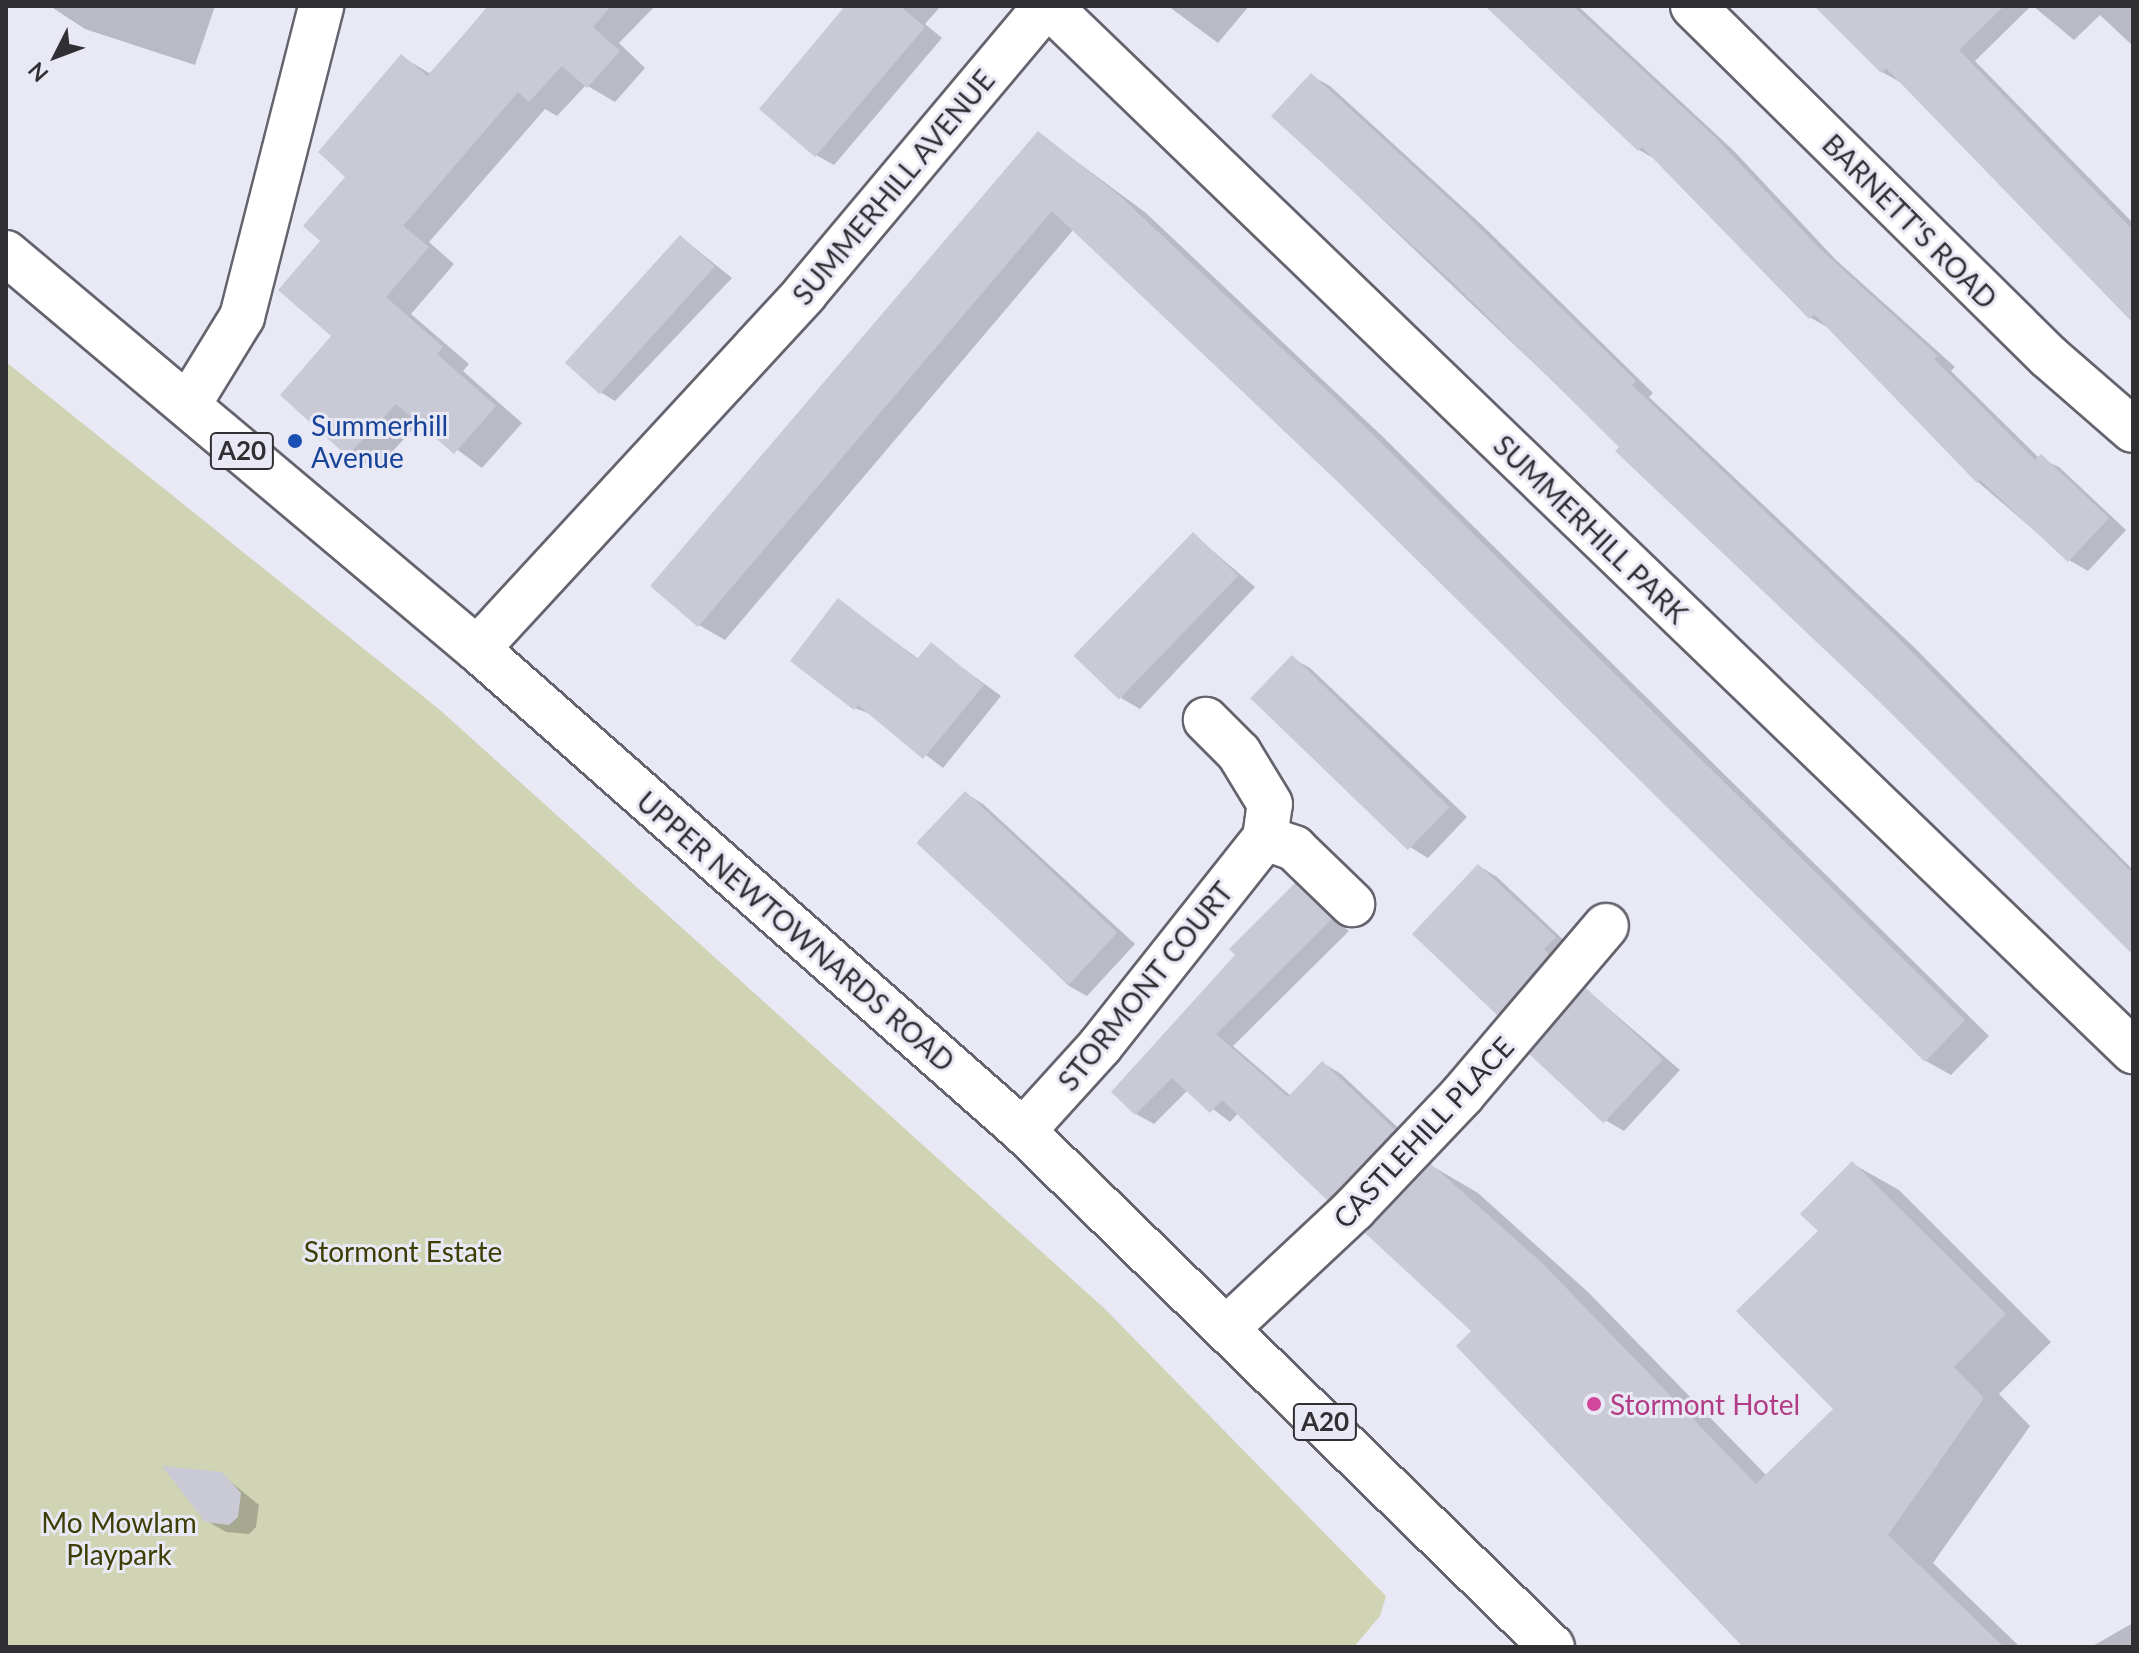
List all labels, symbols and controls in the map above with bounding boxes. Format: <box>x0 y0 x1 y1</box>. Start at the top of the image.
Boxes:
north arrow <box>16 16 96 96</box>
text: N <box>22 57 54 88</box>
street label: SUMMERHILL AVENUE <box>785 62 1001 312</box>
street label: BARNETT'S ROAD <box>1816 127 2004 315</box>
place label: Summerhill Avenue <box>311 408 448 474</box>
street label: SUMMERHILL PARK <box>1487 428 1695 630</box>
road number: A20 <box>208 429 276 473</box>
marker: Summerhill Avenue <box>286 432 304 450</box>
street label: UPPER NEWTOWNARDS ROAD <box>630 784 962 1078</box>
street label: STORMONT COURT <box>1050 875 1240 1097</box>
street label: CASTLEHILL PLACE <box>1326 1029 1520 1235</box>
park label: Stormont Estate <box>304 1234 502 1268</box>
place label: Stormont Hotel <box>1610 1387 1800 1421</box>
marker: Stormont Hotel <box>1585 1395 1603 1413</box>
road number: A20 <box>1291 1400 1359 1444</box>
park label: Mo Mowlam Playpark <box>41 1505 197 1571</box>

